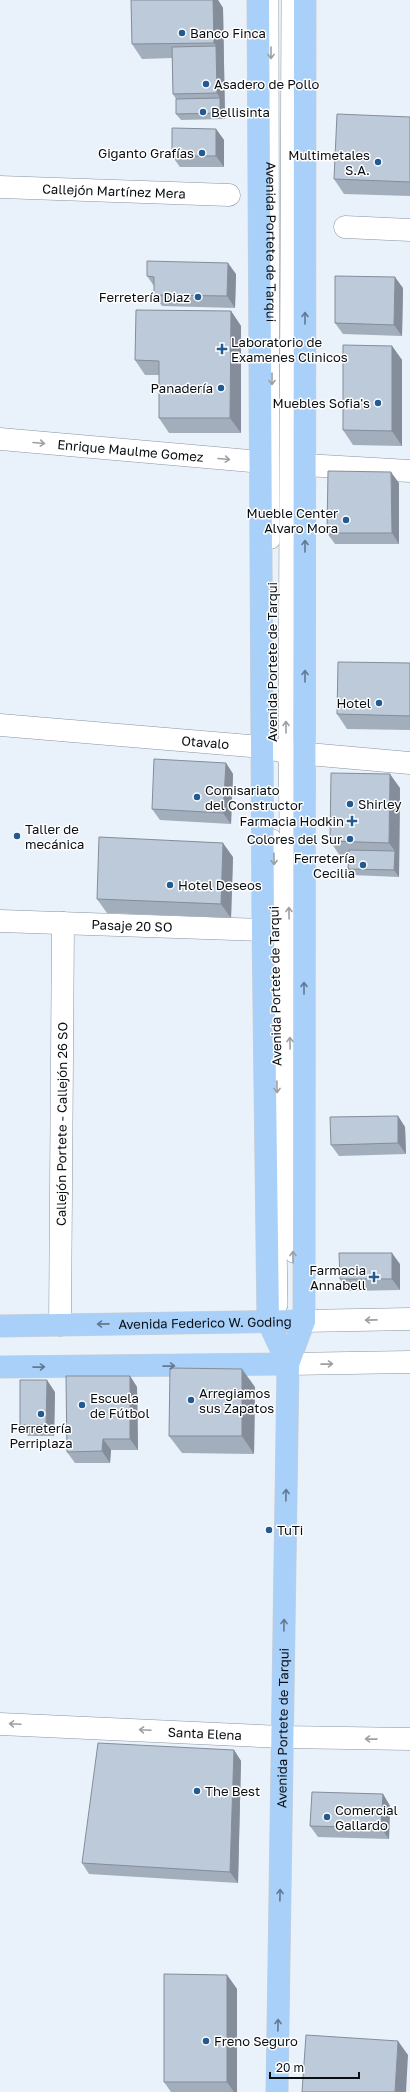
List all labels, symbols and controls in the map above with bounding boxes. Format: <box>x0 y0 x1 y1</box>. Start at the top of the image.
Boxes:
place label: Banco Finca <box>190 25 266 41</box>
marker: Banco Finca <box>177 28 187 38</box>
one-way arrow <box>267 46 275 59</box>
place label: Asadero de Pollo <box>214 76 320 92</box>
marker: Asadero de Pollo <box>201 79 211 89</box>
place label: Bellisinta <box>211 104 270 120</box>
marker: Bellisinta <box>198 107 208 117</box>
place label: Giganto Grafías <box>98 145 194 161</box>
place label: Multimetales S.A. <box>288 147 370 178</box>
marker: Giganto Grafías <box>197 148 207 158</box>
marker: Multimetales S.A. <box>373 157 383 167</box>
street label: Avenida Portete de Tarqui <box>263 162 280 322</box>
street label: Callejón Martínez Mera <box>42 180 186 201</box>
place label: Ferretería Diaz <box>99 289 190 305</box>
marker: Ferretería Diaz <box>193 292 203 302</box>
one-way arrow <box>301 312 309 325</box>
place label: Laboratorio de Examenes Clinicos <box>231 334 348 365</box>
marker: Laboratorio de Examenes Clinicos <box>216 343 228 355</box>
one-way arrow <box>268 372 276 385</box>
place label: Panadería <box>150 380 213 396</box>
marker: Panadería <box>216 383 226 393</box>
place label: Muebles Sofia's <box>273 395 370 411</box>
marker: Muebles Sofia's <box>373 398 383 408</box>
street label: Enrique Maulme Gomez <box>57 436 205 465</box>
one-way arrow <box>32 439 45 446</box>
one-way arrow <box>217 455 230 462</box>
place label: Mueble Center Alvaro Mora <box>247 505 338 536</box>
marker: Mueble Center Alvaro Mora <box>341 515 351 525</box>
one-way arrow <box>301 540 309 553</box>
street label: Avenida Portete de Tarqui <box>264 582 280 742</box>
one-way arrow <box>301 670 309 683</box>
place label: Hotel <box>336 695 371 711</box>
marker: Hotel <box>374 698 384 708</box>
one-way arrow <box>282 721 290 734</box>
street label: Otavalo <box>181 732 230 752</box>
place label: Comisariato del Constructor <box>205 782 303 813</box>
marker: Comisariato del Constructor <box>192 792 202 802</box>
place label: Shirley <box>358 796 402 812</box>
marker: Shirley <box>345 799 355 809</box>
place label: Farmacia Hodkin <box>240 813 344 829</box>
marker: Farmacia Hodkin <box>347 816 357 826</box>
place label: Taller de mecánica <box>25 821 84 852</box>
marker: Taller de mecánica <box>12 831 22 841</box>
place label: Colores del Sur <box>247 831 342 847</box>
marker: Colores del Sur <box>345 834 355 844</box>
place label: Ferretería Cecilia <box>294 850 355 881</box>
one-way arrow <box>270 852 278 865</box>
marker: Ferretería Cecilia <box>358 860 368 870</box>
place label: Hotel Deseos <box>178 877 262 893</box>
marker: Hotel Deseos <box>165 880 175 890</box>
street label: Avenida Portete de Tarqui <box>266 906 284 1066</box>
one-way arrow <box>285 907 292 920</box>
street label: Pasaje 20 SO <box>91 916 173 935</box>
one-way arrow <box>300 982 308 995</box>
street label: Callejón Portete - Callejón 26 SO <box>53 1022 70 1226</box>
one-way arrow <box>286 1037 294 1050</box>
one-way arrow <box>273 1080 281 1093</box>
one-way arrow <box>289 1251 297 1264</box>
place label: Farmacia Annabell <box>309 1262 366 1293</box>
marker: Farmacia Annabell <box>369 1272 379 1282</box>
street label: Avenida Federico W. Goding <box>118 1313 292 1332</box>
one-way arrow <box>365 1316 378 1323</box>
one-way arrow <box>97 1320 110 1328</box>
one-way arrow <box>320 1360 333 1367</box>
one-way arrow <box>162 1362 175 1369</box>
one-way arrow <box>32 1363 45 1371</box>
place label: Arregiamos sus Zapatos <box>199 1385 274 1416</box>
place label: Escuela de Fútbol <box>90 1390 150 1421</box>
marker: Arregiamos sus Zapatos <box>186 1395 196 1405</box>
marker: Escuela de Fútbol <box>77 1400 87 1410</box>
marker: Ferretería Perriplaza <box>36 1409 46 1419</box>
place label: Ferretería Perriplaza <box>9 1420 73 1451</box>
one-way arrow <box>282 1489 290 1502</box>
place label: TuTi <box>277 1522 303 1538</box>
marker: TuTi <box>264 1525 274 1535</box>
one-way arrow <box>280 1619 288 1632</box>
street label: Avenida Portete de Tarqui <box>273 1648 292 1808</box>
one-way arrow <box>9 1721 22 1728</box>
street label: Santa Elena <box>167 1724 242 1743</box>
one-way arrow <box>139 1727 152 1734</box>
one-way arrow <box>365 1735 378 1742</box>
place label: The Best <box>205 1783 260 1799</box>
marker: The Best <box>192 1786 202 1796</box>
place label: Comercial Gallardo <box>335 1802 398 1833</box>
marker: Comercial Gallardo <box>322 1812 332 1822</box>
one-way arrow <box>276 1889 284 1902</box>
one-way arrow <box>274 2019 282 2032</box>
place label: Freno Seguro <box>214 2033 298 2049</box>
marker: Freno Seguro <box>201 2036 211 2046</box>
scale bar <box>270 2054 359 2080</box>
text: 20 m <box>276 2060 304 2075</box>

